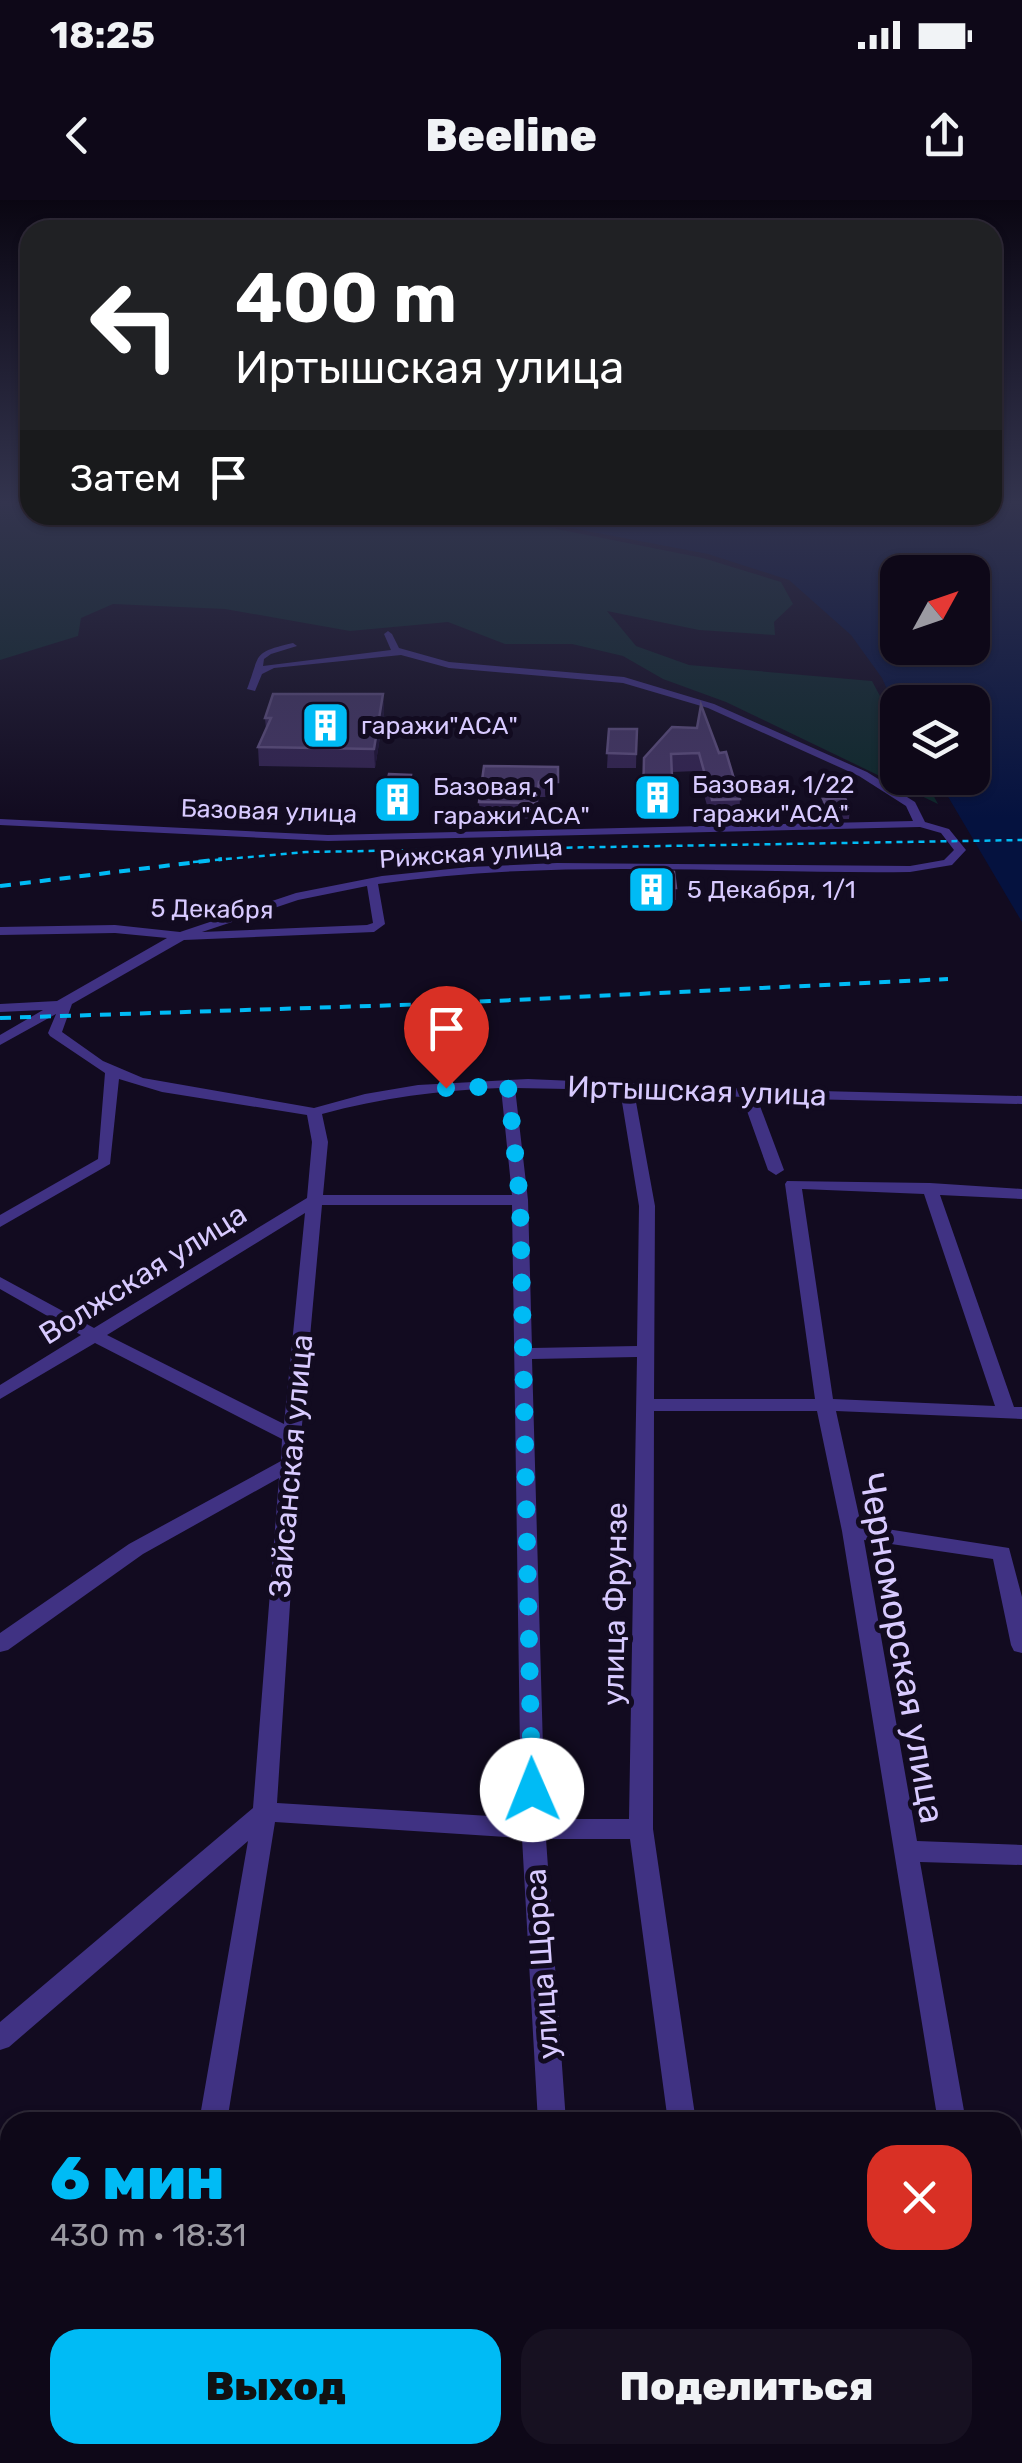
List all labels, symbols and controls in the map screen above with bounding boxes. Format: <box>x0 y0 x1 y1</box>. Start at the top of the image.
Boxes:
text: 18:25 <box>50 12 155 58</box>
icon: back <box>50 108 105 163</box>
icon: share <box>917 108 972 163</box>
text: Beeline <box>425 109 597 162</box>
text: 400 m <box>235 257 457 340</box>
icon: left <box>70 260 200 390</box>
text: Иртышская улица <box>235 341 624 394</box>
icon: arrive <box>201 450 256 505</box>
text: Затем <box>70 455 181 501</box>
north arrow <box>880 555 990 665</box>
map controls <box>880 555 990 795</box>
button: layers <box>880 685 990 795</box>
building icon: гаражи"ACА" <box>300 699 352 751</box>
place label: гаражи"ACА" <box>361 711 518 740</box>
place label: Базовая, 1/22 гаражи"ACА" <box>692 770 855 828</box>
place label: Базовая, 1 гаражи"ACА" <box>433 772 590 830</box>
building icon: Базовая, 1/22 гаражи"ACА" <box>631 772 683 824</box>
building icon: Базовая, 1 гаражи"ACА" <box>372 774 424 826</box>
street label: Базовая улица <box>180 793 358 829</box>
street label: Рижская улица <box>378 832 564 874</box>
building icon: 5 Декабря, 1/1 <box>626 863 678 915</box>
place label: 5 Декабря, 1/1 <box>687 875 856 904</box>
street label: 5 Декабря <box>150 893 274 925</box>
pin <box>404 986 489 1089</box>
icon: arrive <box>419 1001 474 1056</box>
street label: Иртышская улица <box>567 1068 827 1114</box>
street label: Волжская улица <box>33 1196 253 1352</box>
street label: Зайсанская улица <box>262 1333 320 1599</box>
street label: Черноморская улица <box>850 1469 954 1827</box>
street label: улица Фрунзе <box>595 1502 635 1706</box>
position arrow <box>480 1738 584 1842</box>
street label: улица Щорса <box>517 1867 567 2061</box>
text: 6 мин <box>50 2143 225 2214</box>
button: close <box>867 2145 972 2250</box>
text: 430 m · 18:31 <box>50 2216 247 2254</box>
button: Выход <box>50 2329 501 2444</box>
button: Поделиться <box>521 2329 972 2444</box>

